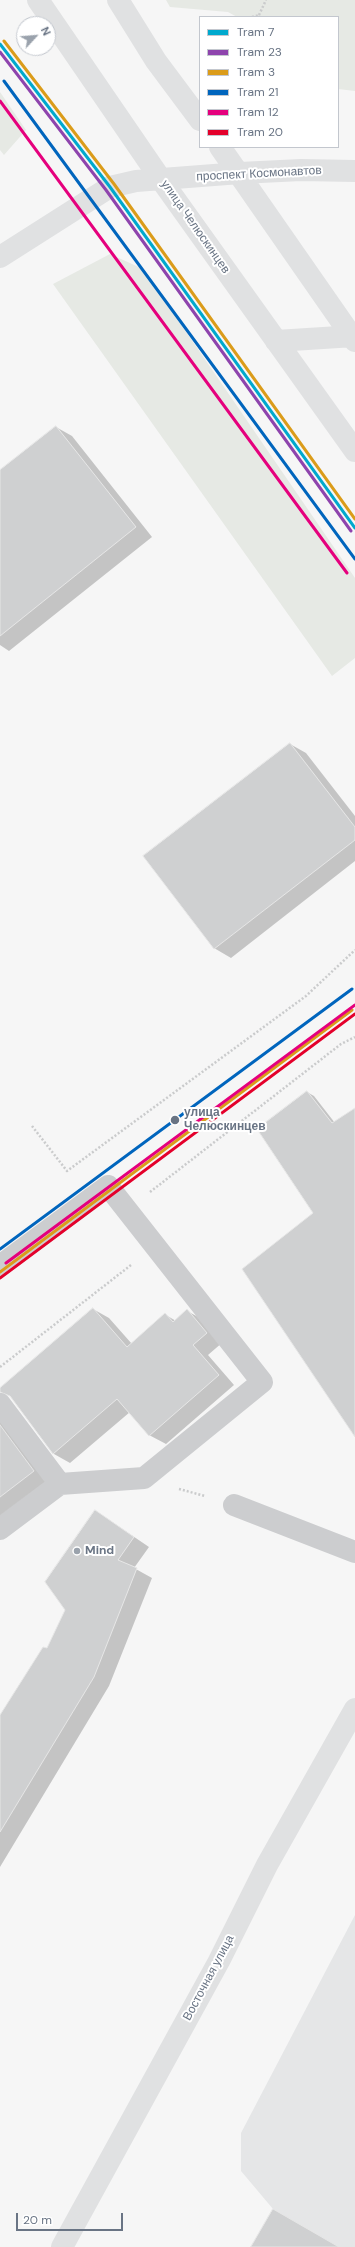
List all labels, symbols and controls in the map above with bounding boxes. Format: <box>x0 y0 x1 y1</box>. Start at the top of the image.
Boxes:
north arrow <box>16 16 56 56</box>
legend <box>199 16 339 148</box>
text: Tram 7 <box>237 24 274 40</box>
text: N <box>38 25 54 38</box>
text: Tram 23 <box>237 44 282 60</box>
text: Tram 3 <box>237 64 275 80</box>
text: Tram 21 <box>237 84 279 100</box>
text: Tram 12 <box>237 104 279 120</box>
text: Tram 20 <box>237 124 283 140</box>
street label: проспект Космонавтов <box>196 164 322 184</box>
street label: улица Челюскинцев <box>157 177 233 277</box>
place label: улица Челюскинцев <box>184 1106 266 1134</box>
marker: улица Челюскинцев <box>169 1114 181 1126</box>
place label: Mind <box>85 1544 114 1558</box>
marker: Mind <box>72 1546 82 1556</box>
street label: Восточная улица <box>180 1933 238 2023</box>
scale bar <box>18 2205 125 2231</box>
text: 20 m <box>23 2212 52 2228</box>

